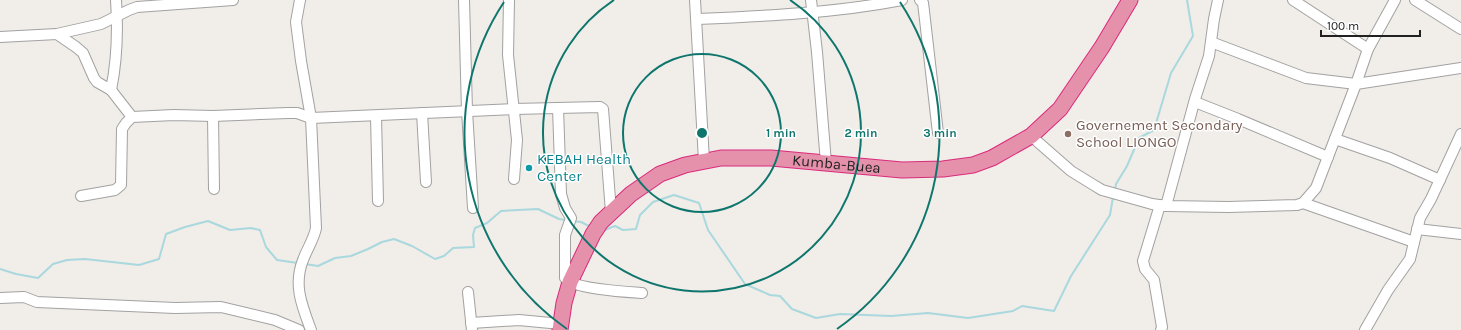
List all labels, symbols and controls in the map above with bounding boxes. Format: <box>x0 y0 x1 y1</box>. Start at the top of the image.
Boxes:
scale bar <box>1321 12 1420 38</box>
text: 100 m <box>1327 19 1359 33</box>
place label: Governement Secondary School LIONGO <box>1076 116 1243 151</box>
centre of rings <box>695 126 709 140</box>
text: 1 min <box>766 126 796 140</box>
text: 2 min <box>844 126 878 140</box>
text: 3 min <box>923 126 957 140</box>
marker: Governement Secondary School LIONGO <box>1063 129 1073 139</box>
place label: KEBAH Health Center <box>537 150 631 185</box>
street label: Kumba-Buea <box>791 151 882 177</box>
marker: KEBAH Health Center <box>524 163 534 173</box>

